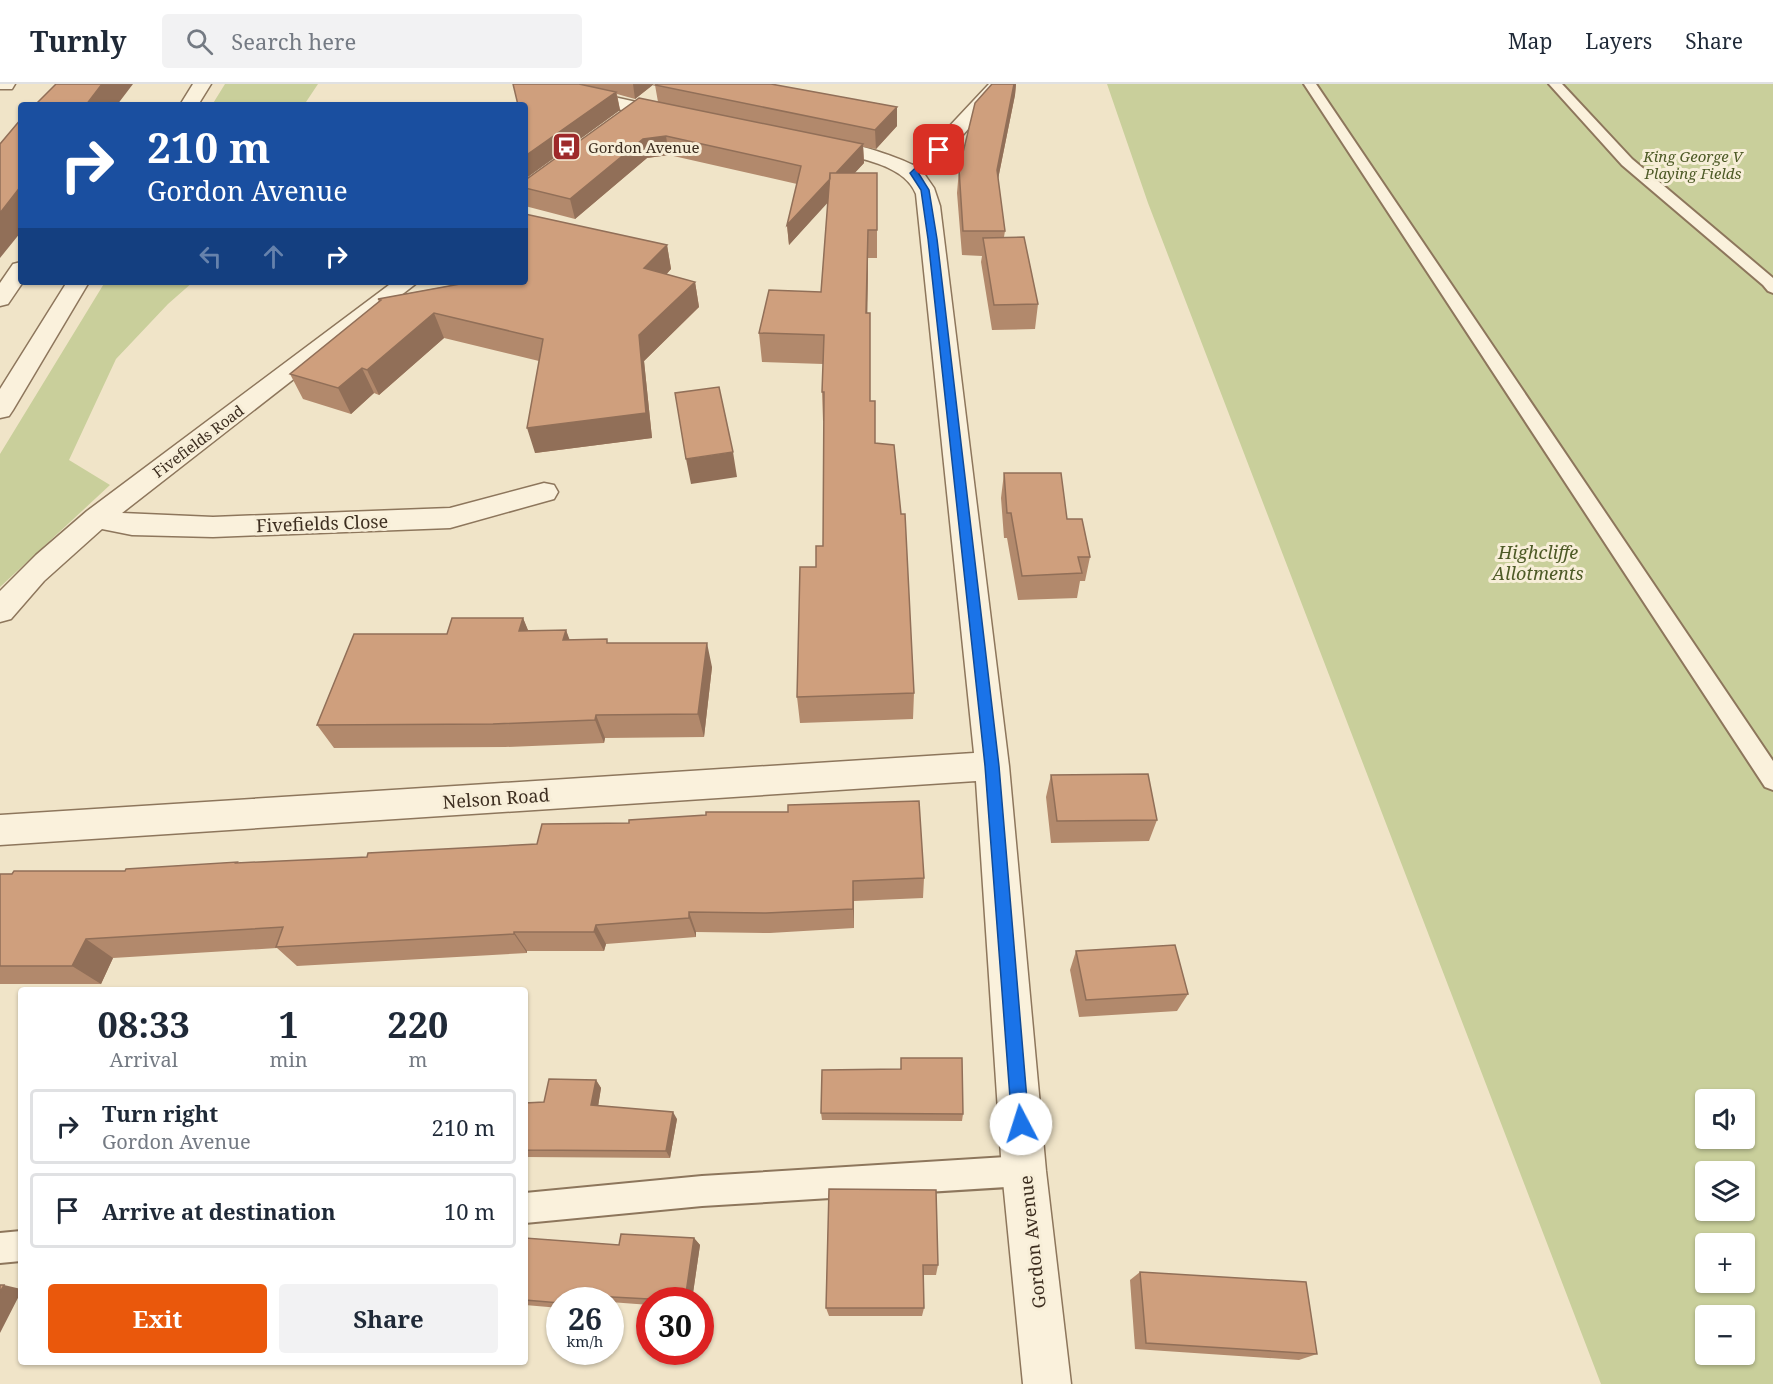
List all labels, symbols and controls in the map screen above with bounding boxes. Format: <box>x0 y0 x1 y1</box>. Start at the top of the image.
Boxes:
search box <box>162 14 582 68</box>
text: Turnly <box>30 22 126 60</box>
icon: search <box>183 25 216 58</box>
text: Search here <box>231 26 356 56</box>
text: Map <box>1508 27 1552 55</box>
text: Layers <box>1585 27 1652 55</box>
text: Share <box>1685 27 1743 55</box>
text: 210 m <box>147 118 271 175</box>
pin <box>913 124 964 175</box>
icon: right <box>48 126 126 204</box>
bus stop icon: Gordon Avenue <box>551 131 583 163</box>
icon: arrive <box>922 133 955 166</box>
place label: Gordon Avenue <box>588 137 699 157</box>
park label: King George V Playing Fields <box>1642 146 1745 183</box>
text: Gordon Avenue <box>147 172 348 209</box>
icon: left <box>194 240 227 273</box>
icon: ahead <box>257 240 290 273</box>
icon: right <box>320 240 353 273</box>
street label: Fivefields Road <box>148 400 248 482</box>
street label: Fivefields Close <box>256 509 388 537</box>
park label: Highcliffe Allotments <box>1490 540 1584 585</box>
street label: Nelson Road <box>442 782 550 814</box>
text: 08:33 <box>98 1000 190 1049</box>
text: 1 <box>278 1000 299 1049</box>
text: 220 <box>387 1000 448 1049</box>
text: Arrival <box>110 1046 178 1073</box>
text: min <box>270 1046 308 1073</box>
text: m <box>408 1046 427 1073</box>
map controls <box>1695 1089 1755 1365</box>
button: sound <box>1695 1089 1755 1149</box>
position arrow <box>989 1092 1053 1156</box>
text: Turn right <box>102 1098 218 1128</box>
icon: right <box>51 1110 84 1143</box>
text: 210 m <box>432 1112 495 1142</box>
text: Gordon Avenue <box>102 1128 251 1155</box>
button: layers <box>1695 1161 1755 1221</box>
street label: Gordon Avenue <box>1013 1174 1051 1310</box>
icon: arrive <box>51 1194 84 1227</box>
text: Arrive at destination <box>102 1196 336 1226</box>
text: 10 m <box>444 1196 495 1226</box>
button: + <box>1695 1233 1755 1293</box>
button: Exit <box>48 1284 267 1353</box>
button: Share <box>279 1284 498 1353</box>
speed limit sign: 30 <box>636 1287 714 1365</box>
text: 26 <box>568 1298 602 1339</box>
button: − <box>1695 1305 1755 1365</box>
text: km/h <box>567 1331 603 1351</box>

